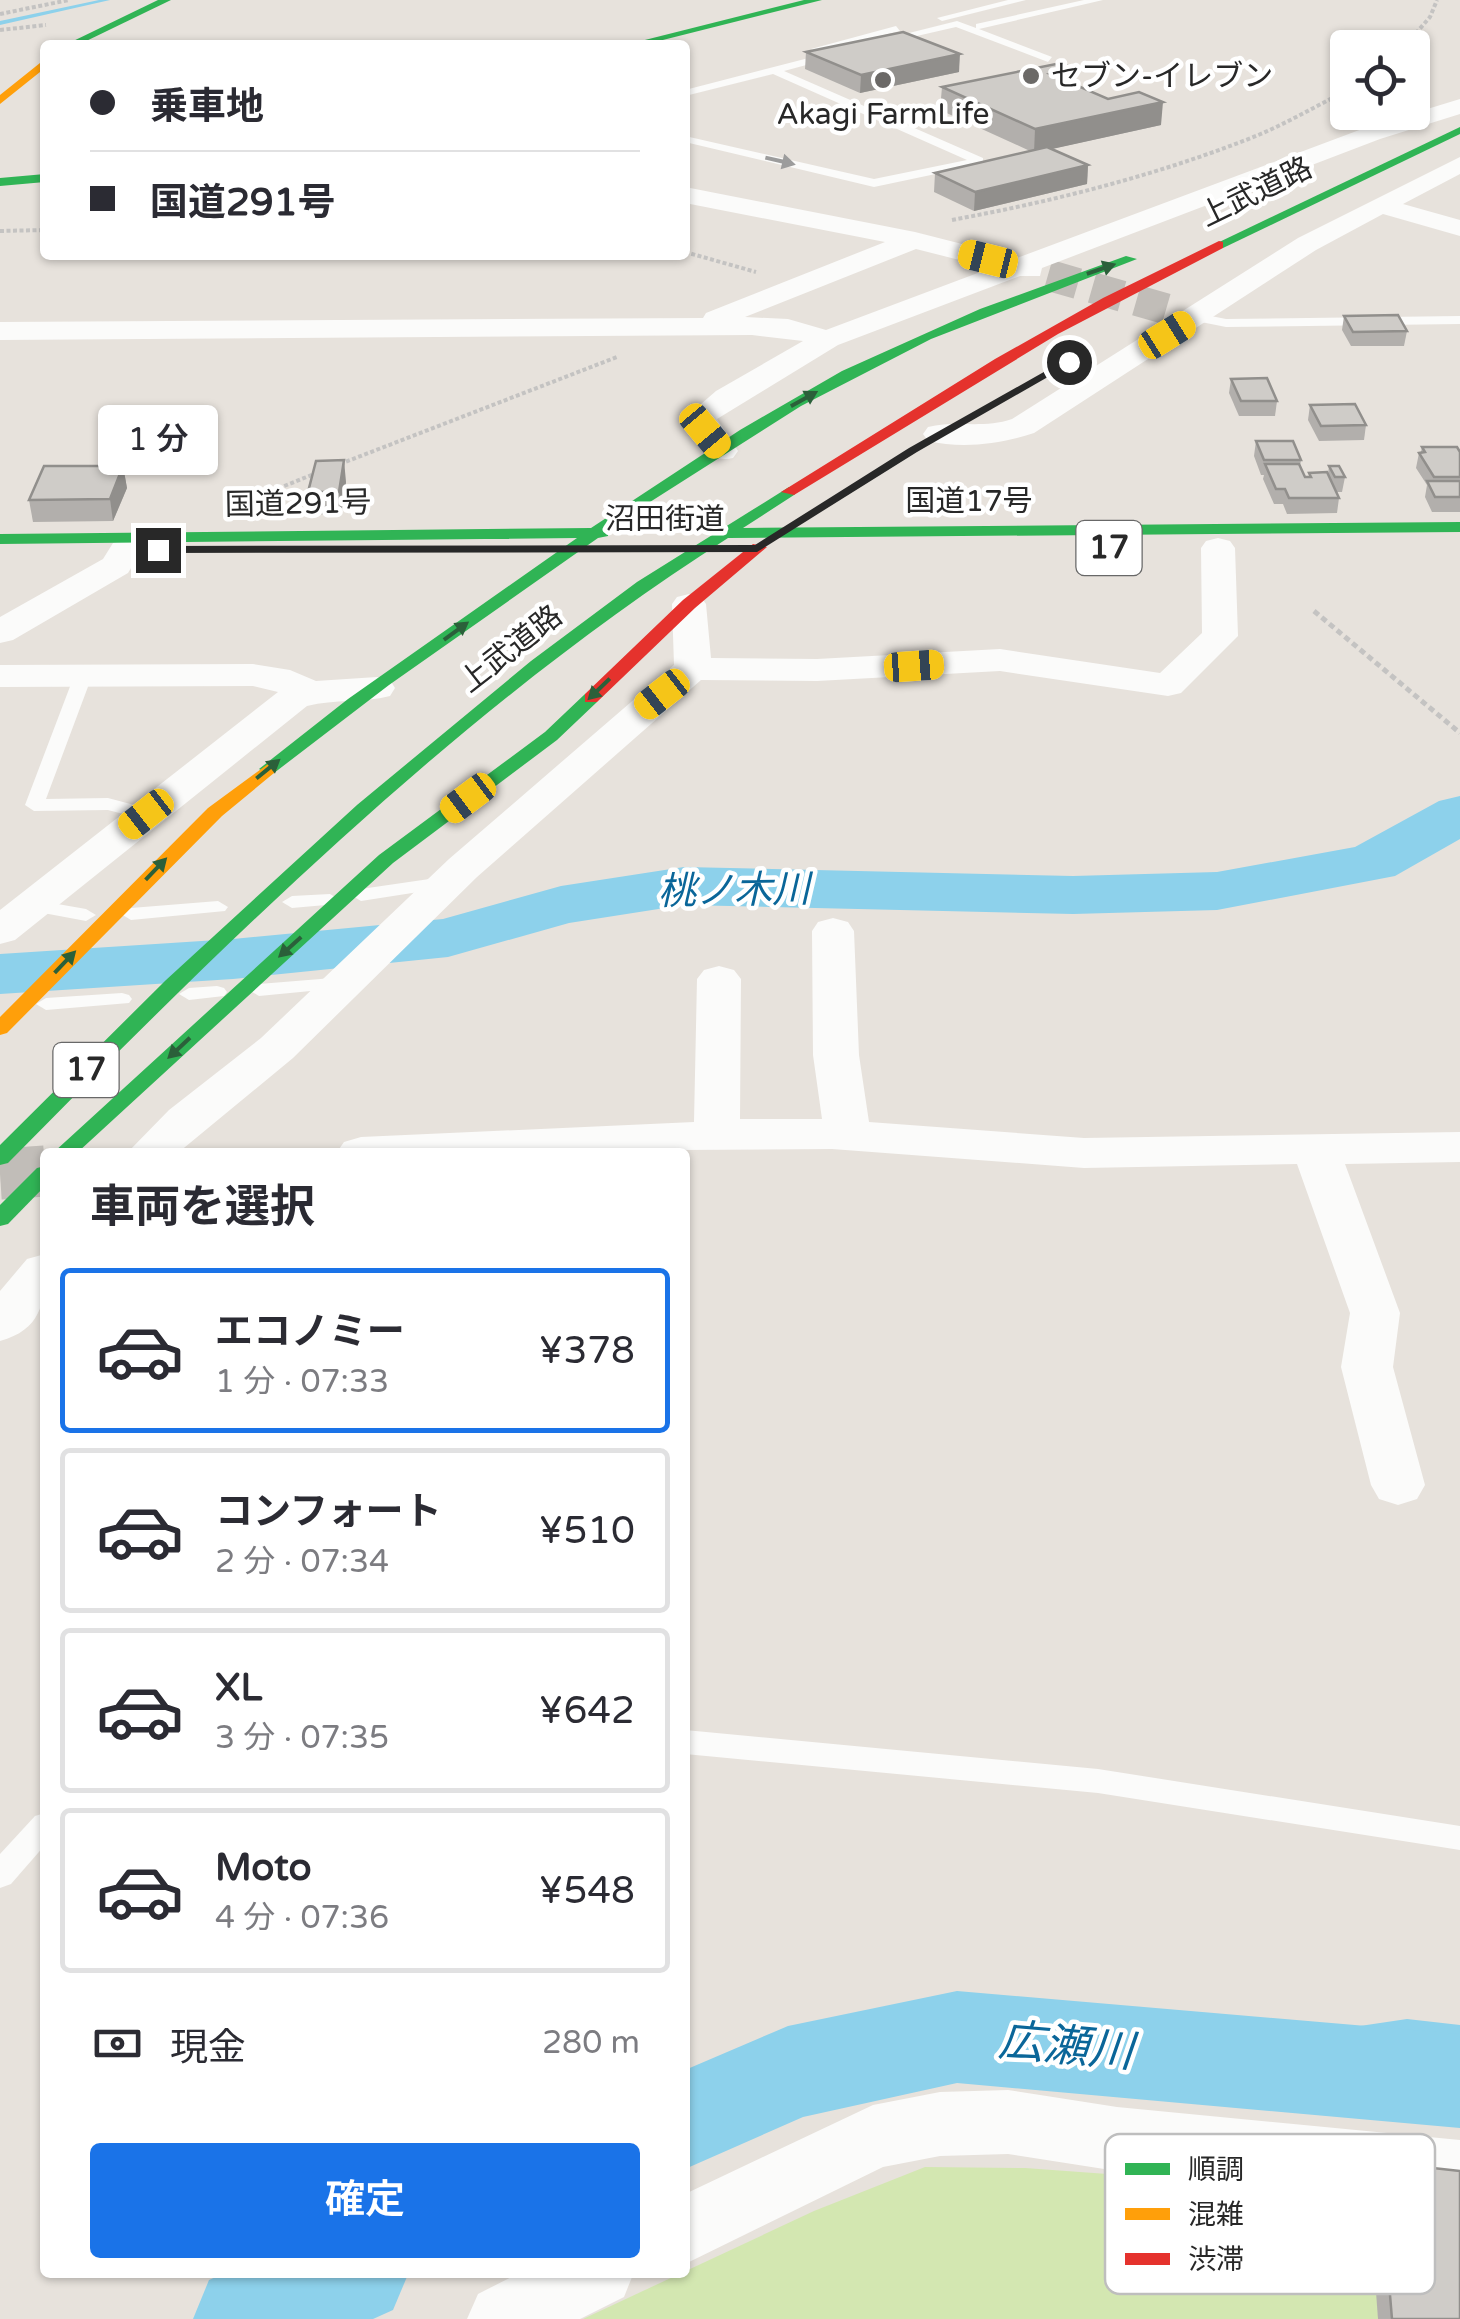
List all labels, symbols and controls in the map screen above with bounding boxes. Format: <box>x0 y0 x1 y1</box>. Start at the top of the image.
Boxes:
map controls <box>1330 30 1430 130</box>
button: locate <box>1330 30 1430 130</box>
place label: セブン-イレブン <box>1051 58 1273 95</box>
marker: セブン-イレブン <box>1020 65 1042 87</box>
marker: Akagi FarmLife <box>872 69 894 91</box>
text: 乗車地 <box>150 84 264 130</box>
place label: Akagi FarmLife <box>776 96 990 133</box>
street label: 上武道路 <box>1194 149 1318 235</box>
one-way arrow <box>765 154 796 169</box>
text: 国道291号 <box>150 180 336 226</box>
car <box>955 237 1021 281</box>
one-way arrow <box>1087 260 1117 275</box>
car <box>1134 306 1200 364</box>
route start <box>1047 340 1092 385</box>
one-way arrow <box>790 391 819 408</box>
car <box>674 398 736 464</box>
callout: 1 分 <box>98 405 218 475</box>
text: 1 分 <box>128 421 188 459</box>
street label: 国道17号 <box>905 483 1033 520</box>
street label: 国道291号 <box>224 484 372 524</box>
street label: 沼田街道 <box>605 501 725 538</box>
road number: 17 <box>1076 521 1142 575</box>
route end <box>136 528 181 573</box>
street label: 上武道路 <box>452 597 570 701</box>
one-way arrow <box>443 621 469 641</box>
car <box>883 649 945 683</box>
car <box>629 664 695 724</box>
one-way arrow <box>588 677 612 701</box>
one-way arrow <box>255 759 281 780</box>
car <box>435 768 501 828</box>
car <box>113 784 179 844</box>
one-way arrow <box>144 858 167 882</box>
water label: 桃ノ木川 <box>658 867 814 915</box>
one-way arrow <box>278 935 303 957</box>
one-way arrow <box>53 950 76 974</box>
one-way arrow <box>167 1036 191 1059</box>
road number: 17 <box>54 1043 118 1097</box>
text: 車両を選択 <box>90 1181 315 1235</box>
icon: car <box>95 1306 185 1396</box>
text: エコノミー <box>215 1309 405 1355</box>
text: ¥378 <box>538 1328 635 1374</box>
text: 1 分 · 07:33 <box>215 1363 389 1401</box>
icon: car <box>95 1486 185 1576</box>
text: コンフォート <box>215 1489 442 1535</box>
text: ¥510 <box>538 1508 635 1554</box>
text: 2 分 · 07:34 <box>215 1543 389 1581</box>
text: XL <box>215 1665 262 1711</box>
icon: car <box>95 1666 185 1756</box>
text: ¥642 <box>538 1688 635 1734</box>
text: 3 分 · 07:35 <box>215 1719 389 1757</box>
text: Moto <box>215 1845 311 1891</box>
icon: car <box>95 1846 185 1936</box>
text: ¥548 <box>538 1868 635 1914</box>
text: 4 分 · 07:36 <box>215 1899 389 1937</box>
water label: 広瀬川 <box>996 2014 1140 2080</box>
icon: cash <box>90 2016 145 2071</box>
text: 280 m <box>542 2024 640 2062</box>
text: 現金 <box>170 2025 246 2071</box>
legend <box>1105 2134 1435 2294</box>
button: 確定 <box>90 2143 640 2258</box>
text: 順調 <box>1188 2153 1244 2187</box>
text: 混雑 <box>1188 2198 1244 2232</box>
text: 渋滞 <box>1188 2243 1244 2277</box>

